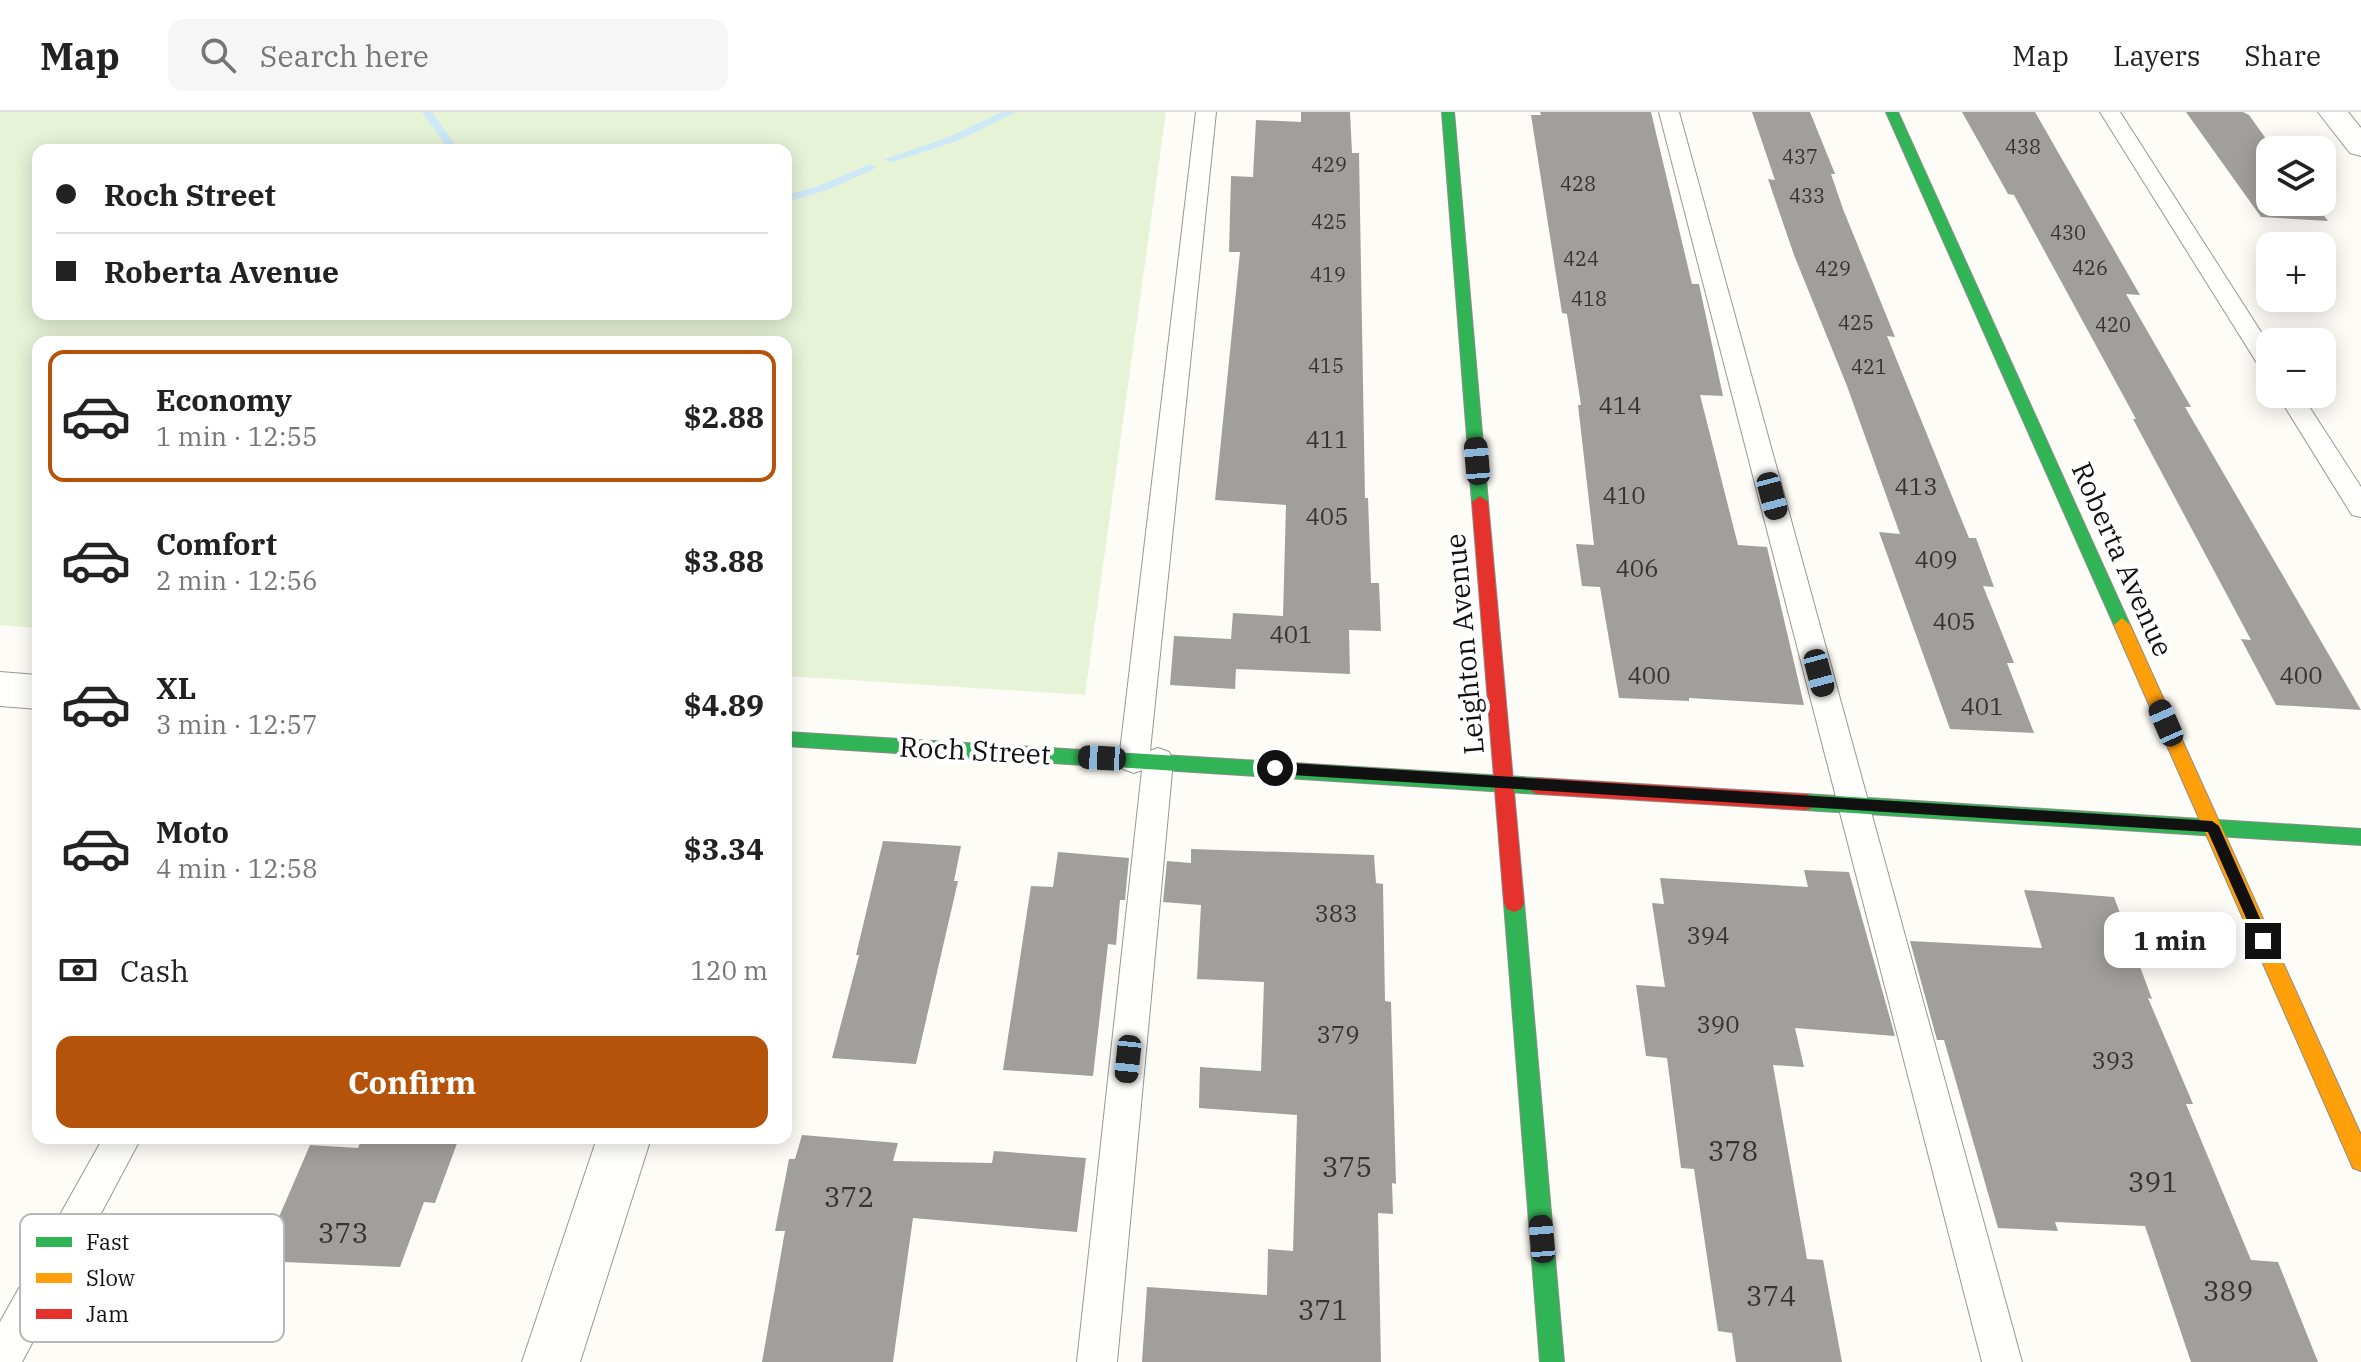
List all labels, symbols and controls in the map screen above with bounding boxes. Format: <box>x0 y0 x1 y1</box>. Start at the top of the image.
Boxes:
search box <box>168 19 728 91</box>
text: Map <box>40 31 120 80</box>
icon: search <box>196 33 240 77</box>
text: Search here <box>260 36 429 75</box>
text: Map <box>2012 37 2069 74</box>
text: Layers <box>2113 37 2200 74</box>
text: Share <box>2244 37 2321 74</box>
house number: 438 <box>2005 133 2041 160</box>
map controls <box>2256 136 2336 408</box>
button: layers <box>2256 136 2336 216</box>
house number: 437 <box>1782 143 1818 170</box>
house number: 429 <box>1311 151 1347 178</box>
house number: 428 <box>1560 170 1596 197</box>
text: Roch Street <box>104 175 276 214</box>
house number: 433 <box>1789 182 1825 209</box>
house number: 425 <box>1311 208 1347 235</box>
house number: 430 <box>2050 219 2086 246</box>
button: + <box>2256 232 2336 312</box>
house number: 424 <box>1563 245 1599 272</box>
text: Roberta Avenue <box>104 252 339 291</box>
house number: 426 <box>2072 254 2108 281</box>
house number: 429 <box>1815 255 1851 282</box>
house number: 419 <box>1310 261 1346 288</box>
house number: 418 <box>1571 285 1607 312</box>
house number: 425 <box>1838 309 1874 336</box>
house number: 420 <box>2095 311 2131 338</box>
button: − <box>2256 328 2336 408</box>
house number: 415 <box>1308 352 1344 379</box>
house number: 421 <box>1851 353 1887 380</box>
icon: car <box>60 380 132 452</box>
text: Economy <box>156 380 292 419</box>
house number: 414 <box>1598 389 1642 421</box>
text: $2.88 <box>684 397 764 436</box>
text: 1 min · 12:55 <box>156 419 318 453</box>
house number: 411 <box>1305 423 1349 455</box>
car <box>1463 436 1491 486</box>
street label: Roberta Avenue <box>2064 456 2182 662</box>
car <box>1754 470 1790 522</box>
house number: 413 <box>1894 470 1938 502</box>
house number: 410 <box>1602 479 1646 511</box>
house number: 405 <box>1305 500 1349 532</box>
icon: car <box>60 524 132 596</box>
text: Comfort <box>156 524 277 563</box>
street label: Leighton Avenue <box>1436 532 1492 756</box>
text: $3.88 <box>684 541 764 580</box>
house number: 409 <box>1914 543 1958 575</box>
house number: 406 <box>1615 552 1659 584</box>
text: 2 min · 12:56 <box>156 563 318 597</box>
house number: 405 <box>1932 605 1976 637</box>
house number: 401 <box>1269 618 1313 650</box>
car <box>1801 647 1837 699</box>
house number: 400 <box>1627 659 1671 691</box>
house number: 400 <box>2279 659 2323 691</box>
icon: car <box>60 668 132 740</box>
text: XL <box>156 668 196 707</box>
text: $4.89 <box>684 685 764 724</box>
house number: 401 <box>1960 690 2004 722</box>
car <box>2145 696 2187 750</box>
text: 3 min · 12:57 <box>156 707 318 741</box>
street label: Roch Street <box>898 728 1052 772</box>
car <box>1077 745 1127 771</box>
route start <box>1257 750 1293 786</box>
icon: car <box>60 812 132 884</box>
text: Moto <box>156 812 229 851</box>
text: $3.34 <box>684 829 764 868</box>
text: 4 min · 12:58 <box>156 851 318 885</box>
house number: 383 <box>1314 897 1358 929</box>
callout: 1 min <box>2103 913 2235 969</box>
house number: 394 <box>1686 919 1730 951</box>
text: 1 min <box>2134 923 2206 957</box>
route end <box>2245 923 2281 959</box>
icon: cash <box>56 948 100 992</box>
text: Cash <box>120 951 189 990</box>
text: 120 m <box>690 953 768 987</box>
house number: 390 <box>1696 1008 1740 1040</box>
house number: 379 <box>1316 1018 1360 1050</box>
car <box>1114 1034 1142 1084</box>
button: Confirm <box>56 1036 768 1128</box>
house number: 393 <box>2091 1044 2135 1076</box>
house number: 378 <box>1708 1132 1758 1169</box>
house number: 375 <box>1322 1148 1372 1185</box>
house number: 391 <box>2128 1163 2178 1200</box>
house number: 372 <box>824 1178 874 1215</box>
legend <box>20 1214 284 1342</box>
house number: 373 <box>318 1214 368 1251</box>
car <box>1528 1214 1556 1264</box>
text: Fast <box>86 1227 129 1256</box>
text: Slow <box>86 1263 135 1292</box>
house number: 389 <box>2203 1272 2253 1309</box>
house number: 374 <box>1746 1277 1796 1314</box>
house number: 371 <box>1298 1291 1348 1328</box>
text: Jam <box>86 1299 129 1328</box>

